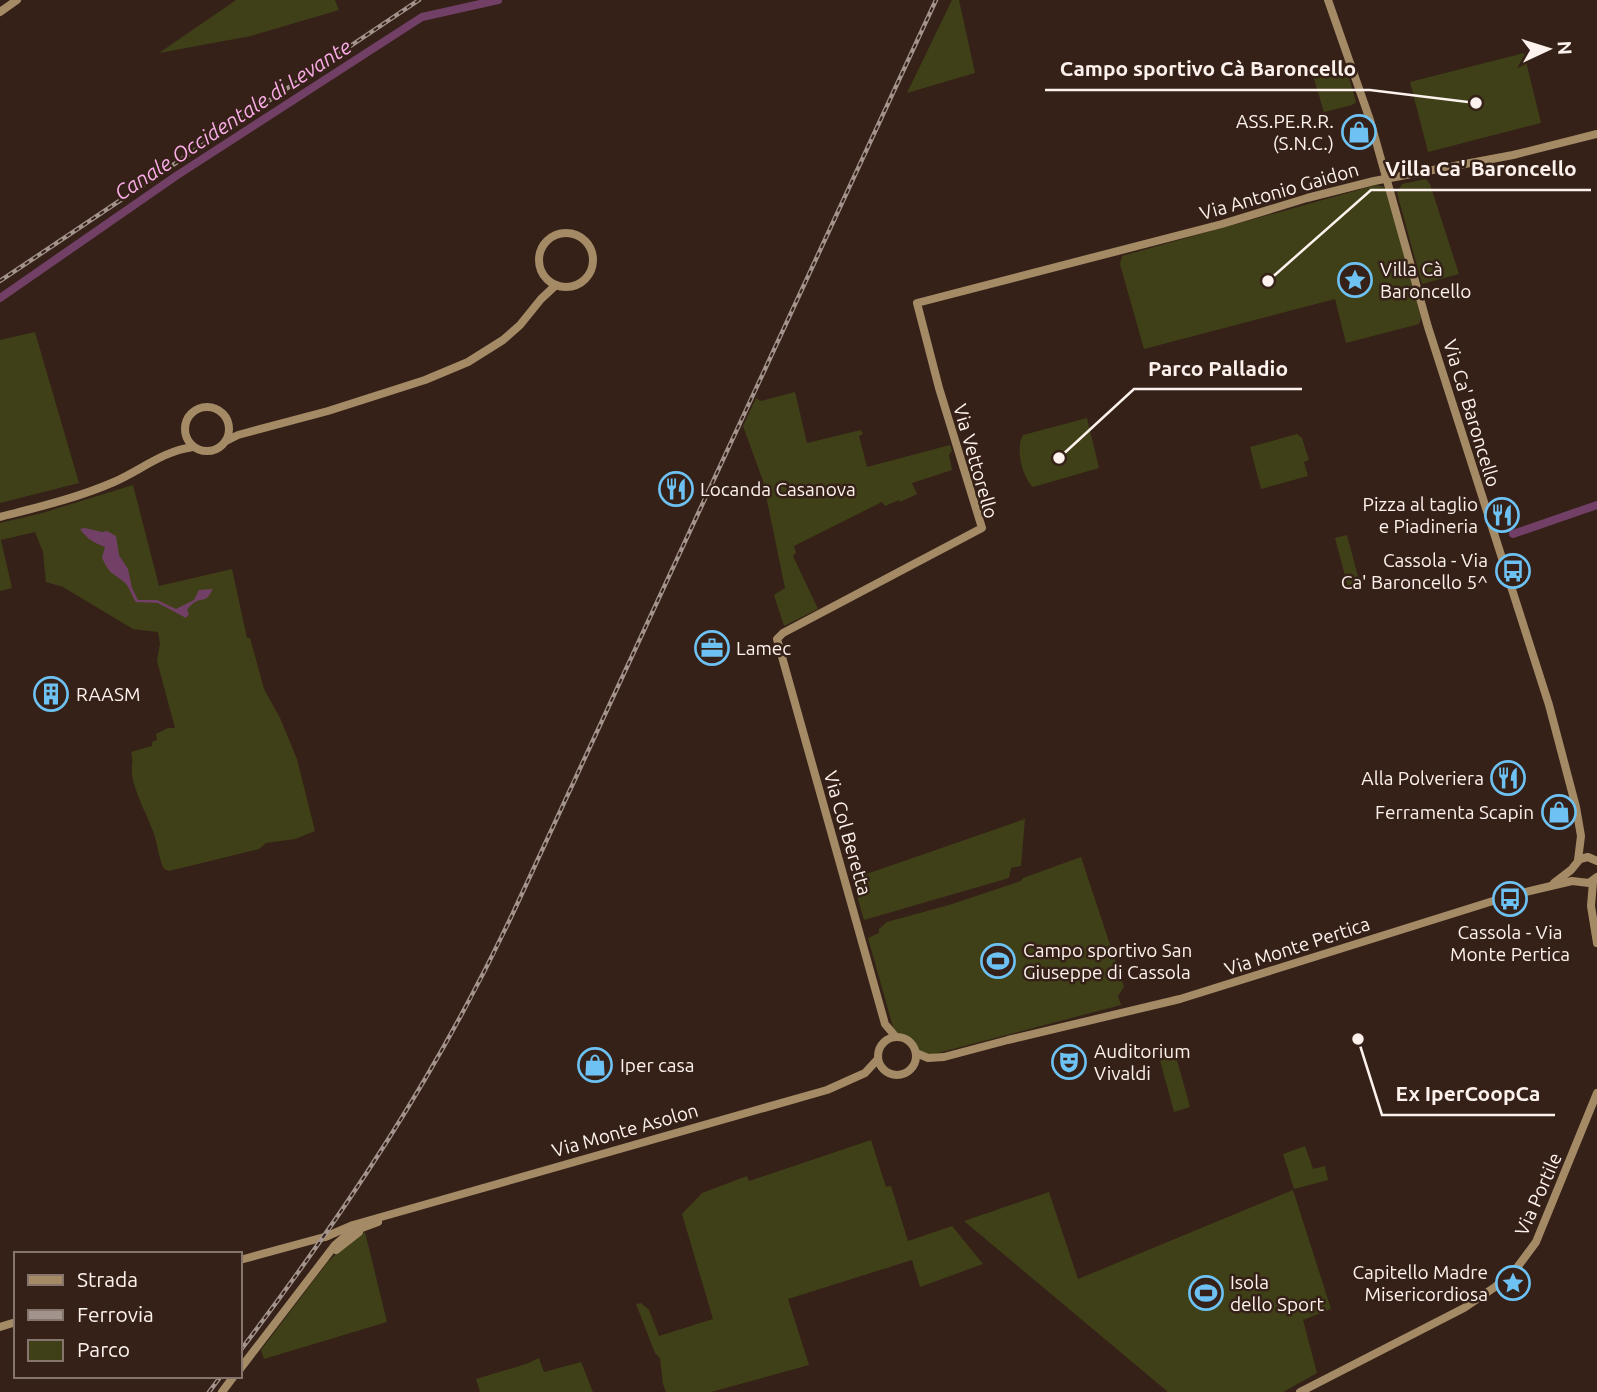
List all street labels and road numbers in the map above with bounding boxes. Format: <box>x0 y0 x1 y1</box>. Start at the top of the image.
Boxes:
street label: Via Antonio Gaidon <box>1197 158 1361 224</box>
street label: Via Ca' Baroncello <box>1439 337 1505 489</box>
street label: Via Vettorello <box>949 401 1003 521</box>
street label: Via Col Beretta <box>820 768 876 898</box>
street label: Via Monte Pertica <box>1222 912 1372 980</box>
street label: Via Monte Asolon <box>549 1099 701 1161</box>
street label: Via Portile <box>1510 1149 1566 1239</box>

